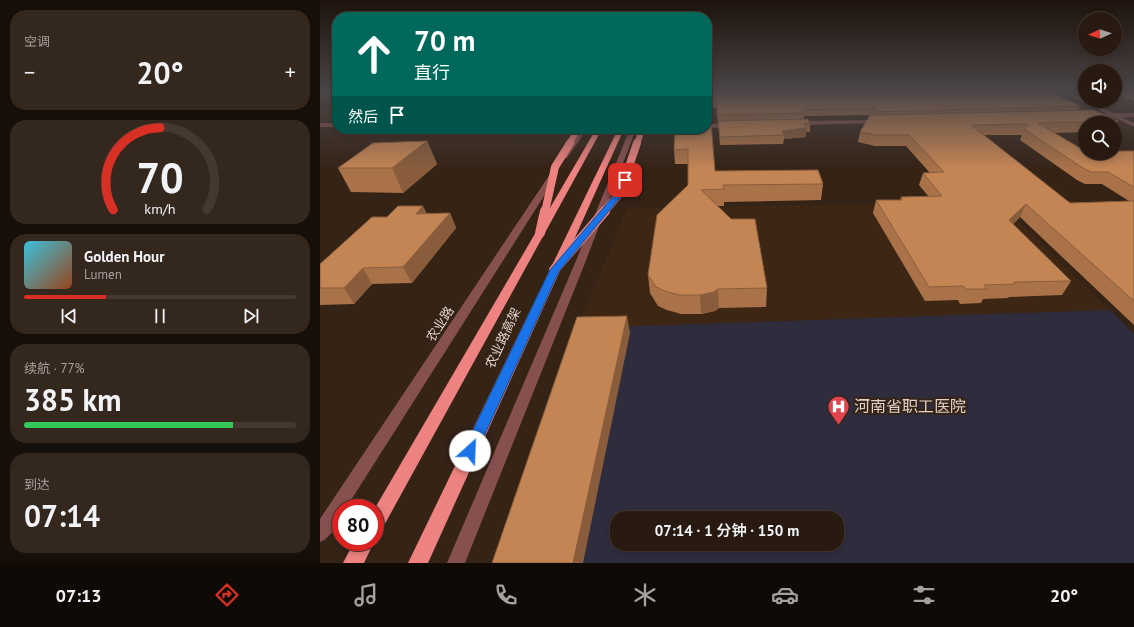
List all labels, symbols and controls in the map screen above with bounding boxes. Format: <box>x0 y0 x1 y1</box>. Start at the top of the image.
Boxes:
north arrow <box>1078 12 1122 56</box>
map controls <box>1078 12 1122 160</box>
text: 70 m <box>414 22 475 59</box>
icon: ahead <box>348 28 400 80</box>
text: 空调 <box>24 33 50 50</box>
text: 20° <box>136 53 184 92</box>
text: − <box>24 58 35 86</box>
text: + <box>285 58 296 86</box>
text: 直行 <box>414 61 450 84</box>
button: sound <box>1078 64 1122 108</box>
icon: arrive <box>386 104 408 126</box>
text: 然后 <box>348 107 378 126</box>
button: search <box>1078 116 1122 160</box>
text: 70 <box>136 151 184 204</box>
pin <box>608 163 642 197</box>
icon: arrive <box>614 169 636 191</box>
text: km/h <box>144 198 176 217</box>
text: Golden Hour <box>84 247 164 266</box>
text: Lumen <box>84 266 122 283</box>
street label: 农业路 <box>422 303 458 345</box>
icon: previous <box>58 305 80 327</box>
icon: pause <box>149 305 171 327</box>
icon: next <box>240 305 262 327</box>
street label: 农业路高架 <box>482 305 524 371</box>
text: 续航 · 77% <box>24 360 85 377</box>
text: 385 km <box>24 380 122 419</box>
hospital icon: 河南省职工医院 <box>826 393 852 426</box>
place label: 河南省职工医院 <box>854 396 966 416</box>
position arrow <box>449 430 491 472</box>
text: 到达 <box>24 476 50 493</box>
text: 07:14 <box>24 496 100 535</box>
speed limit sign: 80 <box>332 499 384 551</box>
text: 07:14 · 1 分钟 · 150 m <box>655 521 799 540</box>
icon: directions <box>213 581 241 609</box>
icon: music <box>352 581 380 609</box>
icon: phone <box>492 581 520 609</box>
icon: climate <box>631 581 659 609</box>
icon: car <box>771 581 799 609</box>
icon: filters <box>910 581 938 609</box>
text: 07:13 <box>56 584 101 607</box>
text: 20° <box>1050 584 1078 607</box>

